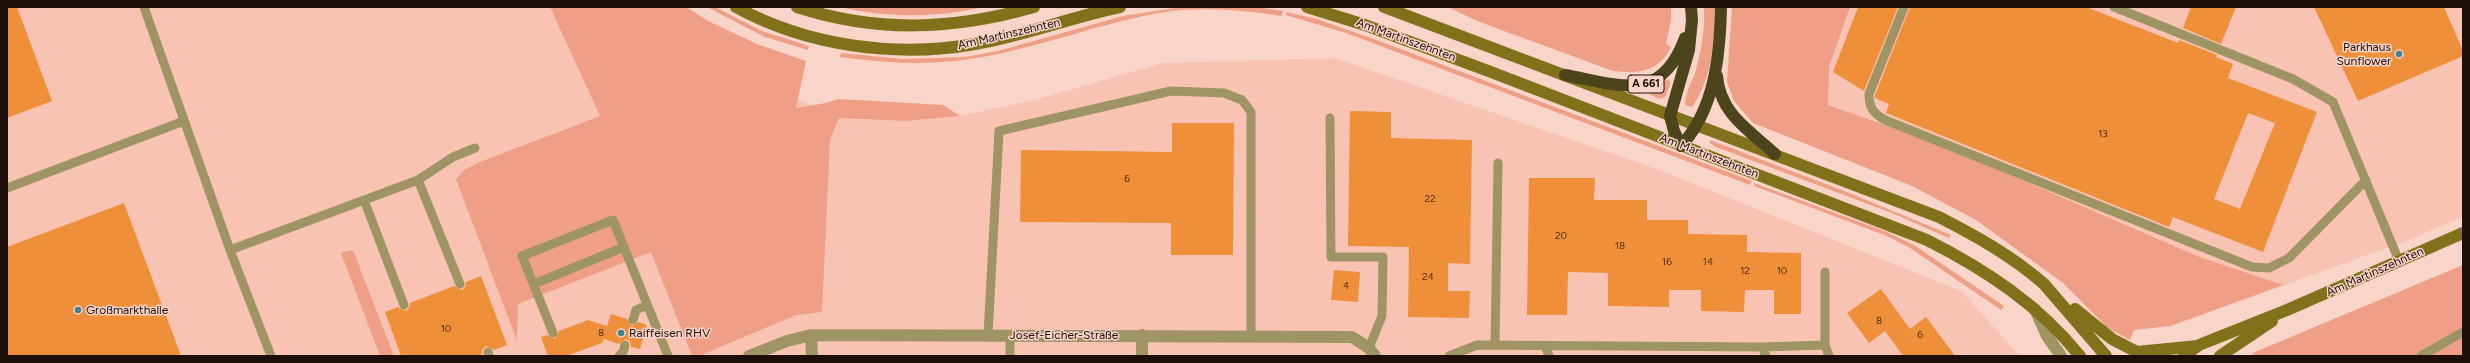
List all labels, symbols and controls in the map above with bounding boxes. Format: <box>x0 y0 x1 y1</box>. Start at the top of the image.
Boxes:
street label: Am Martinszehnten <box>956 15 1062 53</box>
street label: Am Martinszehnten <box>1354 15 1458 65</box>
place label: Parkhaus Sunflower <box>2336 40 2391 68</box>
marker: Parkhaus Sunflower <box>2394 49 2404 59</box>
road number: A 661 <box>1628 75 1664 93</box>
house number: 13 <box>2098 128 2108 140</box>
street label: Am Martinszehnten <box>1657 130 1761 182</box>
house number: 6 <box>1124 173 1130 185</box>
house number: 22 <box>1424 193 1436 205</box>
house number: 20 <box>1555 230 1567 242</box>
house number: 18 <box>1615 240 1625 252</box>
street label: Am Martinszehnten <box>2324 244 2426 300</box>
house number: 16 <box>1662 256 1672 268</box>
house number: 14 <box>1703 256 1713 268</box>
house number: 12 <box>1740 265 1750 277</box>
house number: 10 <box>1777 265 1787 277</box>
house number: 24 <box>1422 271 1434 283</box>
house number: 4 <box>1343 280 1349 292</box>
place label: Großmarkthalle <box>86 303 168 317</box>
marker: Großmarkthalle <box>73 305 83 315</box>
house number: 8 <box>1876 315 1882 327</box>
house number: 10 <box>441 323 451 335</box>
place label: Raiffeisen RHV <box>629 326 710 340</box>
house number: 8 <box>598 327 604 339</box>
marker: Raiffeisen RHV <box>616 328 626 338</box>
street label: Josef-Eicher-Straße <box>1010 328 1118 342</box>
house number: 6 <box>1917 329 1923 341</box>

